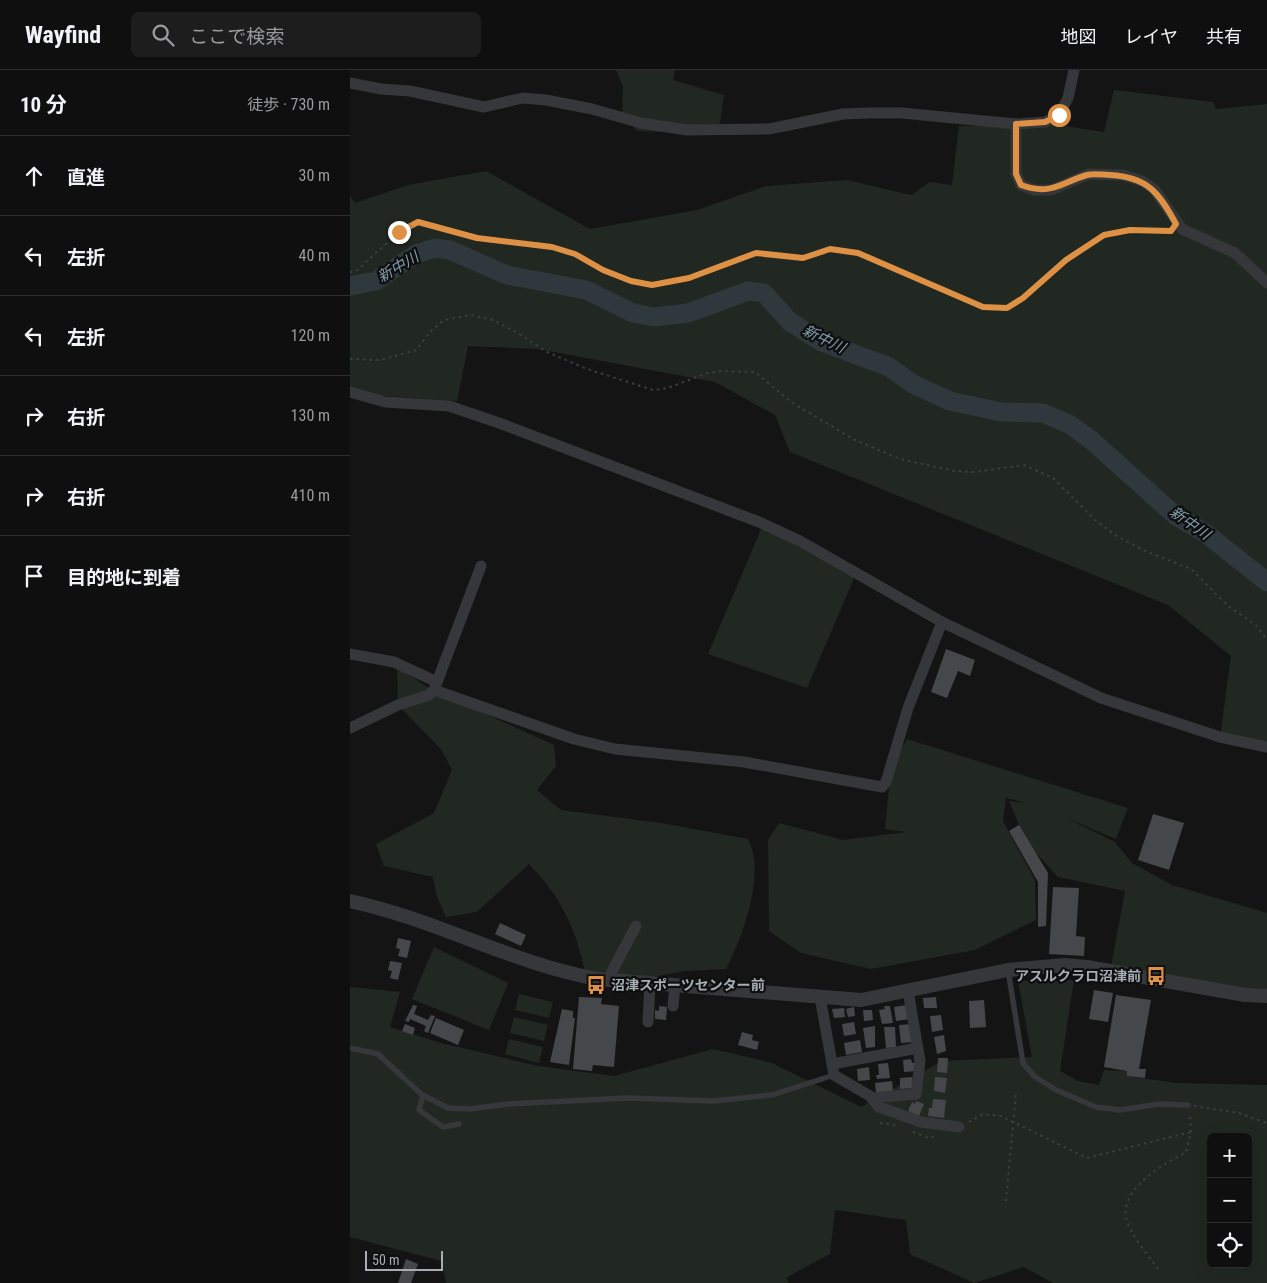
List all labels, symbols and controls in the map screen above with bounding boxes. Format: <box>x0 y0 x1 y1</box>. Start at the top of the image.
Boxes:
search box <box>131 12 481 57</box>
text: Wayfind <box>25 21 101 49</box>
icon: search <box>149 21 177 49</box>
text: ここで検索 <box>189 25 284 48</box>
text: 地図 <box>1061 26 1097 47</box>
text: レイヤ <box>1125 26 1178 47</box>
text: 共有 <box>1206 26 1242 47</box>
text: 10 分 <box>20 93 67 117</box>
text: 徒歩 · 730 m <box>247 95 330 114</box>
route start <box>1048 104 1071 127</box>
icon: ahead <box>20 162 48 190</box>
text: 直進 <box>67 166 105 189</box>
text: 30 m <box>298 166 330 185</box>
route end <box>388 221 411 244</box>
icon: left <box>20 242 48 270</box>
text: 左折 <box>67 246 105 269</box>
text: 40 m <box>298 246 330 265</box>
water label: 新中川 <box>374 247 424 286</box>
water label: 新中川 <box>800 321 850 358</box>
icon: left <box>20 322 48 350</box>
text: 左折 <box>67 326 105 349</box>
text: 120 m <box>291 326 330 345</box>
icon: right <box>20 402 48 430</box>
text: 右折 <box>67 406 105 429</box>
text: 130 m <box>291 406 330 425</box>
icon: right <box>20 482 48 510</box>
text: 右折 <box>67 486 105 509</box>
text: 410 m <box>291 486 330 505</box>
water label: 新中川 <box>1166 503 1215 544</box>
icon: arrive <box>20 562 48 590</box>
text: 目的地に到着 <box>67 566 181 589</box>
bus stop icon: アスルクラロ沼津前 <box>1145 965 1167 987</box>
place label: アスルクラロ沼津前 <box>1015 968 1141 984</box>
bus stop icon: 沼津スポーツセンター前 <box>585 974 607 996</box>
place label: 沼津スポーツセンター前 <box>611 977 765 993</box>
map controls <box>1207 1133 1252 1268</box>
button: + <box>1207 1133 1252 1178</box>
button: − <box>1207 1178 1252 1223</box>
button: locate <box>1207 1223 1252 1268</box>
scale bar <box>365 1248 442 1271</box>
text: 50 m <box>372 1252 400 1268</box>

